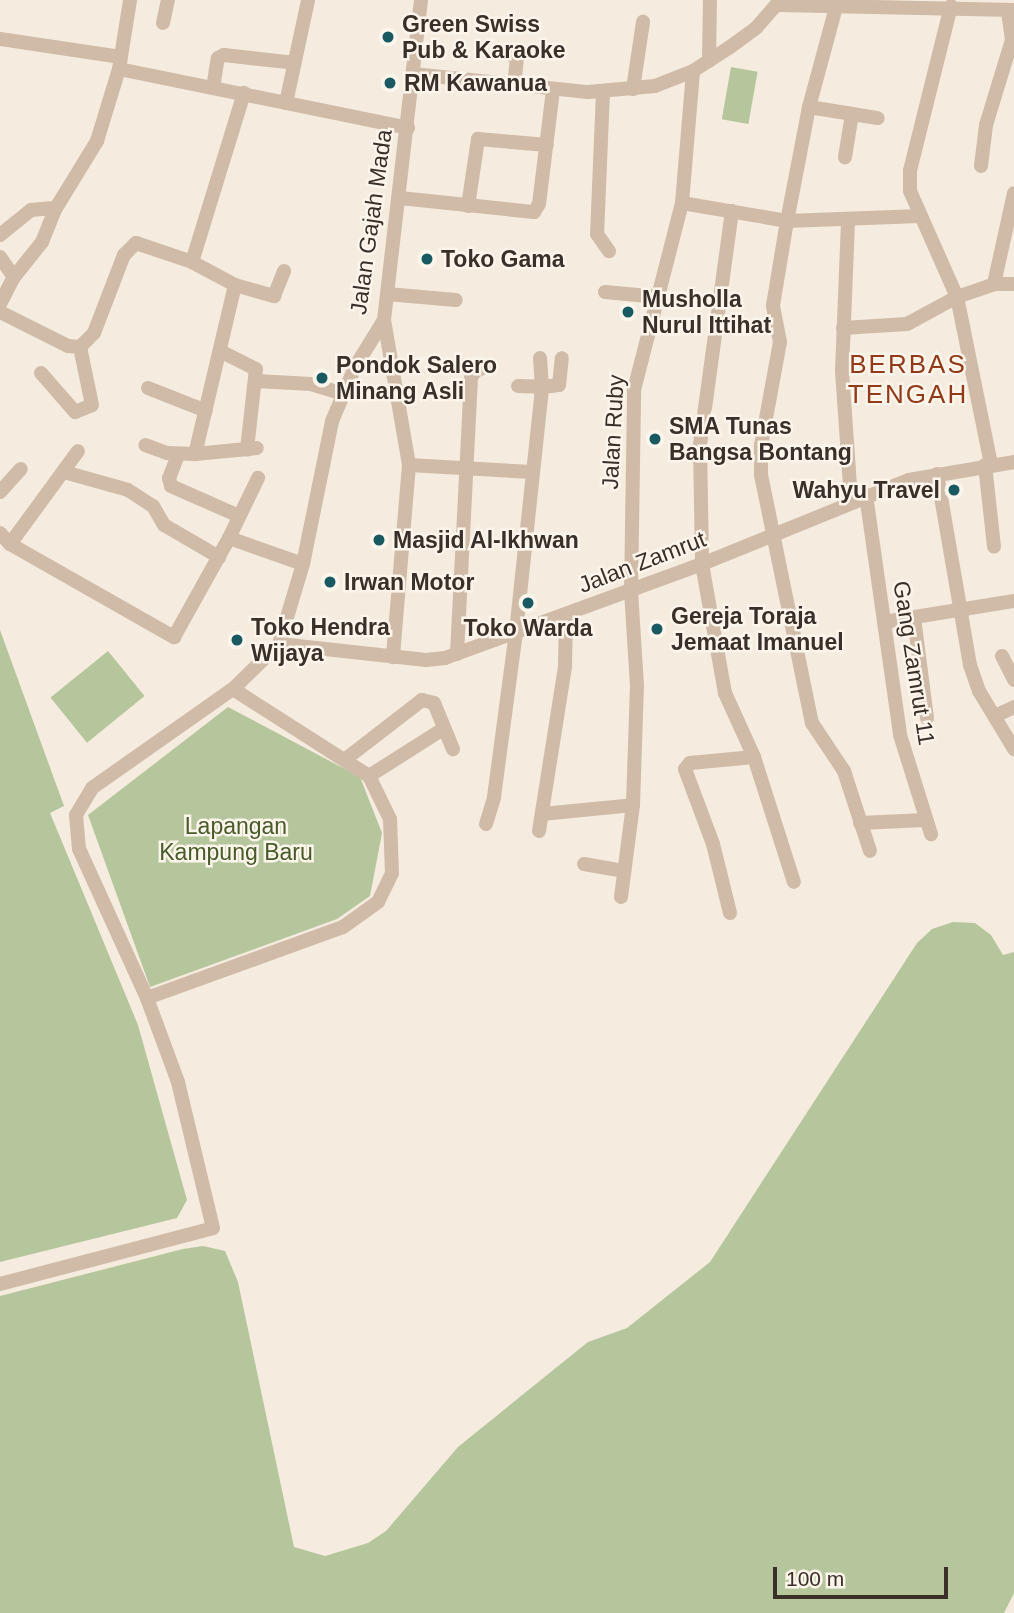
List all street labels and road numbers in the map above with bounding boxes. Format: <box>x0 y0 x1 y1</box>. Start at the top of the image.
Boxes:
street label: Jalan Gajah Mada <box>344 128 398 316</box>
street label: Jalan Ruby <box>596 374 630 490</box>
street label: Jalan Zamrut <box>574 525 710 599</box>
street label: Gang Zamrut 11 <box>887 579 941 747</box>

